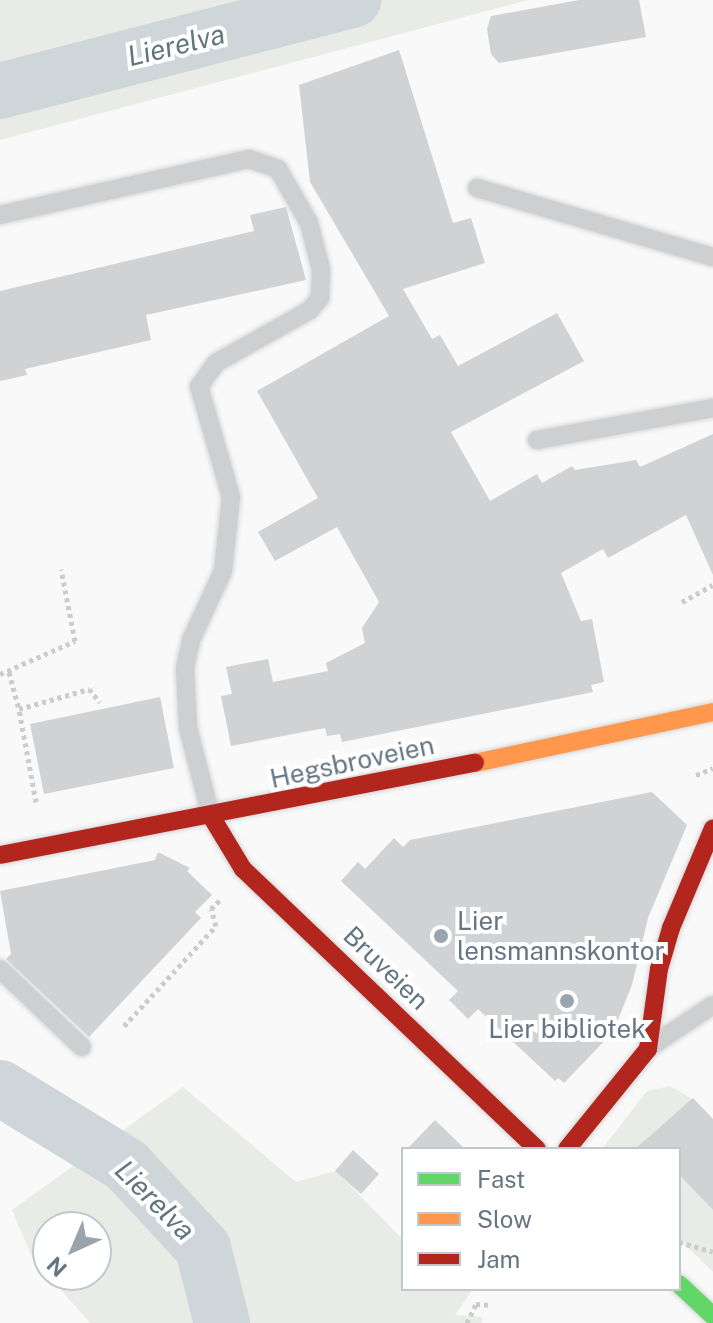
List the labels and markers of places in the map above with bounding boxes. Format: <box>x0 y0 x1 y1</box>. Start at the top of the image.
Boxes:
place label: Lier lensmannskontor <box>457 905 665 966</box>
marker: Lier lensmannskontor <box>432 927 450 945</box>
marker: Lier bibliotek <box>558 992 576 1010</box>
place label: Lier bibliotek <box>488 1013 646 1045</box>

